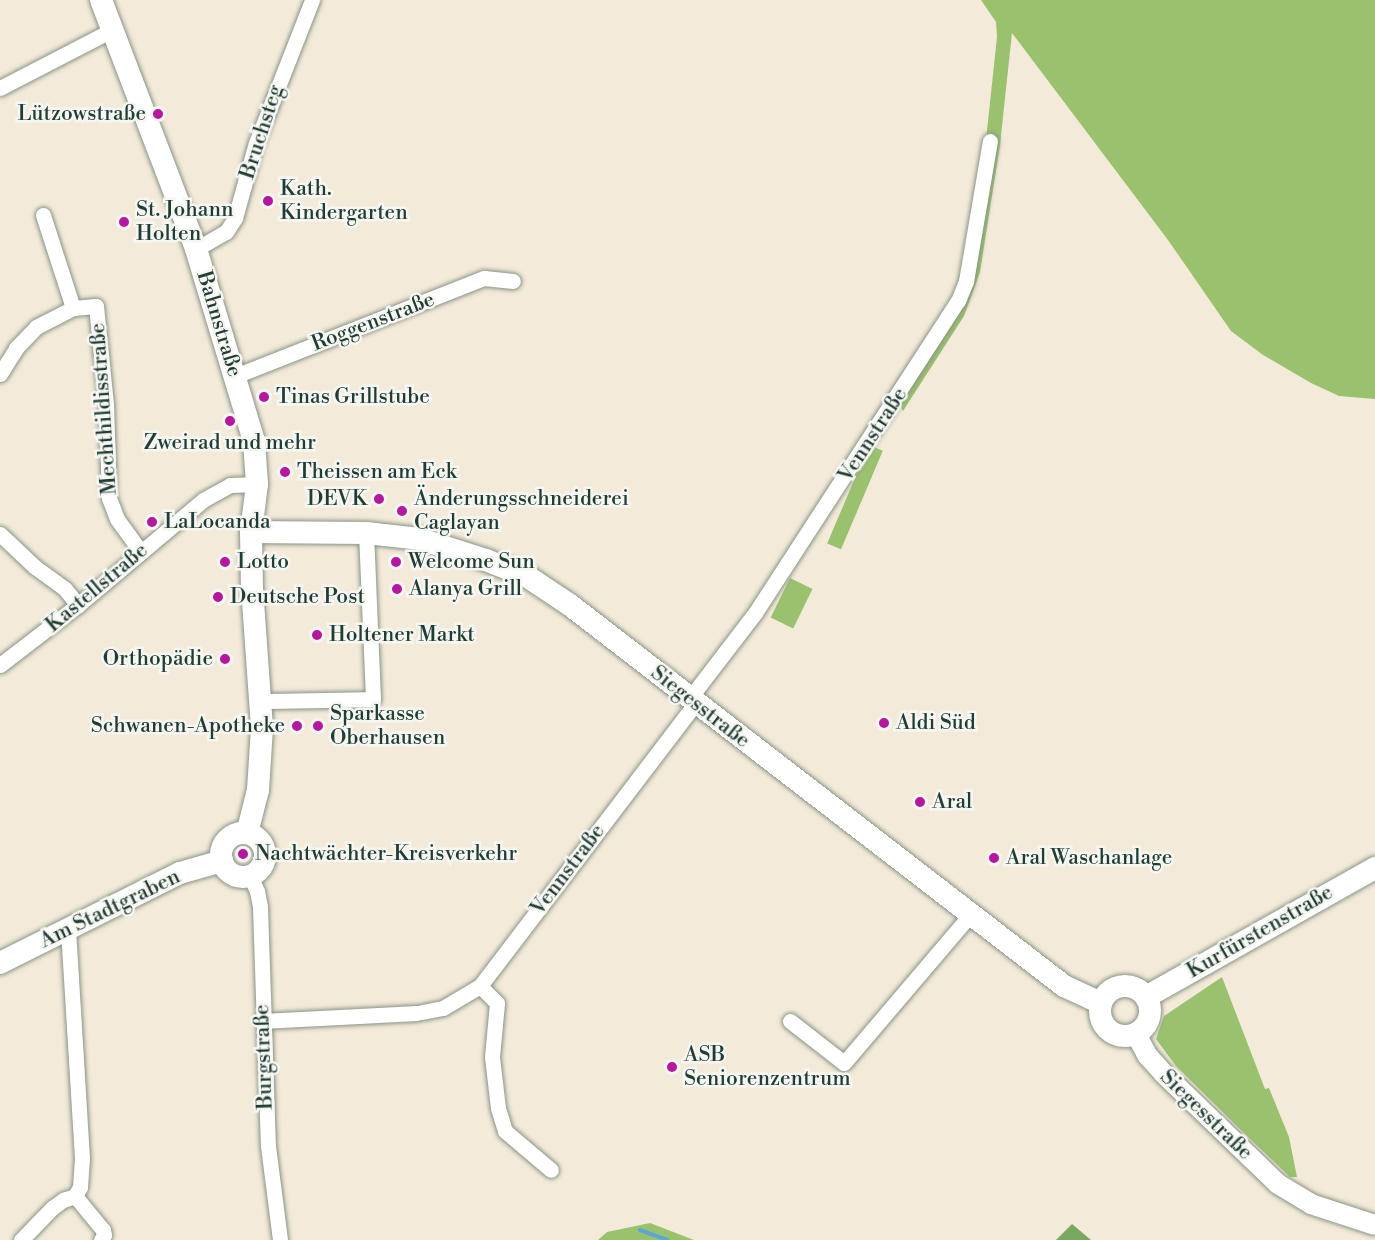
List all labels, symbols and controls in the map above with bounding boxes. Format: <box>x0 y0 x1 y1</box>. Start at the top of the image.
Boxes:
street label: Bruchsteg <box>235 82 289 182</box>
place label: Lützowstraße <box>18 101 146 127</box>
marker: Lützowstraße <box>151 107 165 121</box>
place label: Kath. Kindergarten <box>280 176 408 226</box>
marker: Kath. Kindergarten <box>261 194 275 208</box>
place label: St. Johann Holten <box>136 197 234 247</box>
marker: St. Johann Holten <box>117 215 131 229</box>
street label: Bahnstraße <box>191 268 247 380</box>
street label: Roggenstraße <box>308 287 438 357</box>
street label: Mechthildisstraße <box>85 322 123 496</box>
street label: Vennstraße <box>833 383 913 487</box>
place label: Tinas Grillstube <box>276 384 430 410</box>
marker: Tinas Grillstube <box>257 390 271 404</box>
marker: Zweirad und mehr <box>223 414 237 428</box>
place label: Zweirad und mehr <box>144 430 316 456</box>
place label: Theissen am Eck <box>297 459 457 485</box>
marker: Theissen am Eck <box>278 465 292 479</box>
place label: DEVK <box>307 486 367 512</box>
place label: Änderungsschneiderei Caglayan <box>414 486 629 536</box>
marker: DEVK <box>372 492 386 506</box>
marker: Änderungsschneiderei Caglayan <box>395 504 409 518</box>
place label: LaLocanda <box>164 509 271 535</box>
marker: LaLocanda <box>145 515 159 529</box>
street label: Kastellstraße <box>41 538 153 638</box>
place label: Lotto <box>237 549 289 575</box>
place label: Welcome Sun <box>408 549 535 575</box>
marker: Lotto <box>218 555 232 569</box>
marker: Welcome Sun <box>389 555 403 569</box>
place label: Alanya Grill <box>409 576 522 602</box>
marker: Alanya Grill <box>390 582 404 596</box>
place label: Deutsche Post <box>230 584 365 610</box>
marker: Deutsche Post <box>211 590 225 604</box>
place label: Holtener Markt <box>329 622 475 648</box>
marker: Holtener Markt <box>310 628 324 642</box>
place label: Orthopädie <box>103 646 213 672</box>
marker: Orthopädie <box>218 652 232 666</box>
street label: Siegesstraße <box>645 660 755 754</box>
place label: Sparkasse Oberhausen <box>330 701 445 751</box>
place label: Aldi Süd <box>896 710 976 736</box>
place label: Schwanen-Apotheke <box>91 713 285 739</box>
marker: Aldi Süd <box>877 716 891 730</box>
marker: Schwanen-Apotheke <box>290 719 304 733</box>
marker: Sparkasse Oberhausen <box>311 719 325 733</box>
place label: Aral <box>932 789 972 815</box>
marker: Aral <box>913 795 927 809</box>
street label: Vennstraße <box>526 819 610 921</box>
place label: Nachtwächter-Kreisverkehr <box>255 841 517 867</box>
place label: Aral Waschanlage <box>1006 845 1172 871</box>
marker: Nachtwächter-Kreisverkehr <box>236 847 250 861</box>
marker: Aral Waschanlage <box>987 851 1001 865</box>
street label: Am Stadtgraben <box>36 864 184 954</box>
street label: Kurfürstenstraße <box>1183 880 1337 984</box>
street label: Burgstraße <box>250 1004 278 1110</box>
place label: ASB Seniorenzentrum <box>684 1042 851 1092</box>
marker: ASB Seniorenzentrum <box>665 1060 679 1074</box>
street label: Siegesstraße <box>1155 1065 1257 1165</box>

